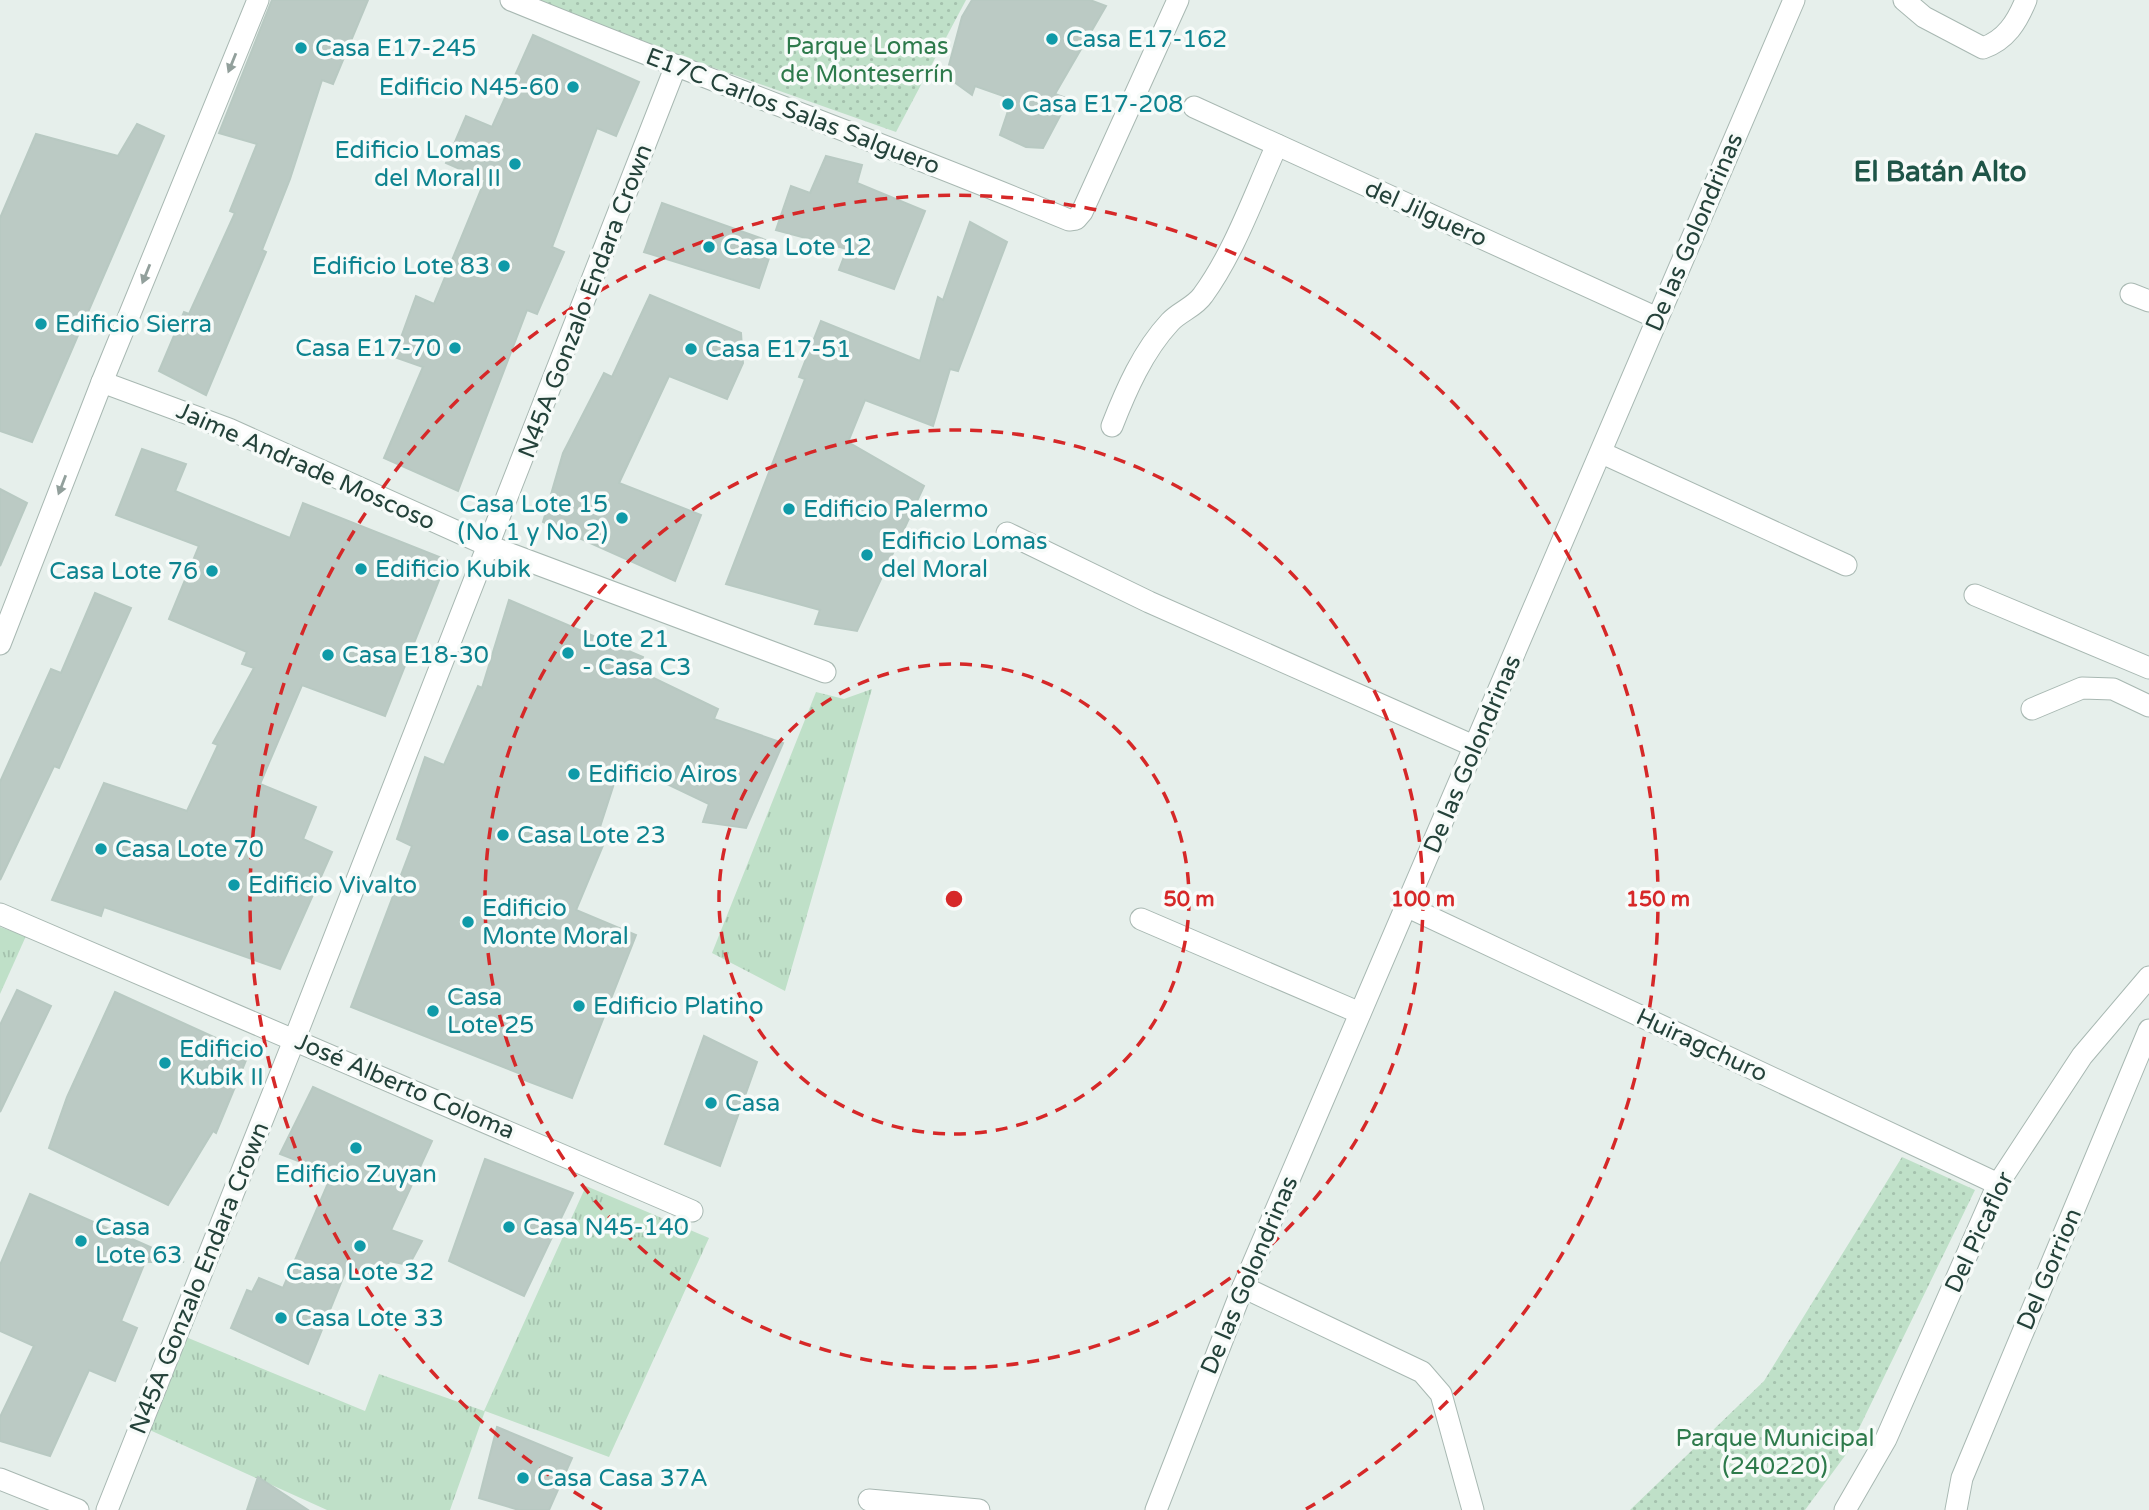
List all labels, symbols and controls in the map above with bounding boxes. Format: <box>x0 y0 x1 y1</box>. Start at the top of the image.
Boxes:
place label: Casa E17-162 <box>1066 25 1227 54</box>
marker: Casa E17-162 <box>1044 31 1060 47</box>
park label: Parque Lomas de Monteserrín <box>780 32 954 89</box>
place label: Casa E17-245 <box>315 34 476 63</box>
marker: Casa E17-245 <box>293 40 309 56</box>
street label: E17C Carlos Salas Salguero <box>642 42 944 181</box>
one-way arrow <box>227 53 238 74</box>
place label: Edificio N45-60 <box>379 73 559 102</box>
marker: Edificio N45-60 <box>565 79 581 95</box>
place label: Casa E17-208 <box>1022 90 1183 119</box>
marker: Casa E17-208 <box>1000 96 1016 112</box>
street label: De las Golondrinas <box>1640 129 1749 336</box>
place label: Edificio Lomas del Moral II <box>335 136 501 193</box>
street label: N45A Gonzalo Endara Crown <box>512 140 659 462</box>
district label: El Batán Alto <box>1854 155 2026 189</box>
marker: Edificio Lomas del Moral II <box>507 156 523 172</box>
street label: del Jilguero <box>1360 174 1491 253</box>
place label: Casa Lote 12 <box>723 233 872 262</box>
marker: Casa Lote 12 <box>701 239 717 255</box>
place label: Edificio Lote 83 <box>312 252 490 281</box>
marker: Edificio Lote 83 <box>496 258 512 274</box>
one-way arrow <box>140 263 151 284</box>
place label: Edificio Sierra <box>55 310 212 339</box>
marker: Edificio Sierra <box>33 316 49 332</box>
place label: Casa E17-70 <box>295 334 441 363</box>
place label: Casa E17-51 <box>705 335 851 364</box>
marker: Casa E17-70 <box>447 340 463 356</box>
marker: Casa E17-51 <box>683 341 699 357</box>
street label: Jaime Andrade Moscoso <box>172 396 440 537</box>
one-way arrow <box>57 475 68 496</box>
place label: Casa Lote 15 (No 1 y No 2) <box>458 490 608 547</box>
place label: Edificio Palermo <box>803 495 988 524</box>
marker: Edificio Palermo <box>781 501 797 517</box>
marker: Casa Lote 15 (No 1 y No 2) <box>614 510 630 526</box>
place label: Edificio Lomas del Moral <box>881 527 1047 584</box>
marker: Edificio Lomas del Moral <box>859 547 875 563</box>
place label: Edificio Kubik <box>375 555 531 584</box>
place label: Casa Lote 76 <box>49 557 198 586</box>
marker: Edificio Kubik <box>353 561 369 577</box>
marker: Casa Lote 76 <box>204 563 220 579</box>
place label: Lote 21 - Casa C3 <box>582 625 691 682</box>
place label: Casa E18-30 <box>342 641 489 670</box>
marker: Lote 21 - Casa C3 <box>560 645 576 661</box>
marker: Casa E18-30 <box>320 647 336 663</box>
street label: De las Golondrinas <box>1418 651 1527 858</box>
place label: Edificio Airos <box>588 760 738 789</box>
marker: Edificio Airos <box>566 766 582 782</box>
place label: Casa Lote 23 <box>517 821 666 850</box>
marker: Casa Lote 23 <box>495 827 511 843</box>
place label: Casa Lote 70 <box>115 835 264 864</box>
marker: Casa Lote 70 <box>93 841 109 857</box>
place label: Edificio Vivalto <box>248 871 417 900</box>
marker: Edificio Vivalto <box>226 877 242 893</box>
centre of rings <box>942 887 966 911</box>
text: 50 m <box>1163 887 1215 912</box>
text: 100 m <box>1391 887 1455 912</box>
text: 150 m <box>1626 887 1690 912</box>
place label: Edificio Monte Moral <box>482 894 629 951</box>
marker: Edificio Monte Moral <box>460 914 476 930</box>
place label: Casa Lote 25 <box>447 983 534 1040</box>
place label: Edificio Platino <box>593 992 764 1021</box>
marker: Edificio Platino <box>571 998 587 1014</box>
street label: Huiragchuro <box>1632 1002 1772 1089</box>
marker: Casa Lote 25 <box>425 1003 441 1019</box>
street label: José Alberto Coloma <box>291 1027 519 1146</box>
place label: Edificio Kubik II <box>179 1035 264 1092</box>
marker: Edificio Kubik II <box>157 1055 173 1071</box>
place label: Casa <box>725 1089 780 1118</box>
marker: Casa <box>703 1095 719 1111</box>
street label: N45A Gonzalo Endara Crown <box>123 1118 275 1438</box>
marker: Edificio Zuyan <box>348 1140 364 1156</box>
place label: Edificio Zuyan <box>275 1160 437 1189</box>
street label: Del Picaflor <box>1939 1166 2020 1297</box>
street label: De las Golondrinas <box>1195 1172 1304 1379</box>
street label: Del Gorrion <box>2011 1204 2088 1335</box>
place label: Casa Lote 63 <box>95 1213 182 1270</box>
place label: Casa N45-140 <box>523 1213 689 1242</box>
marker: Casa N45-140 <box>501 1219 517 1235</box>
marker: Casa Lote 63 <box>73 1233 89 1249</box>
marker: Casa Lote 32 <box>352 1238 368 1254</box>
place label: Casa Lote 32 <box>286 1258 434 1287</box>
place label: Casa Lote 33 <box>295 1304 444 1333</box>
marker: Casa Lote 33 <box>273 1310 289 1326</box>
park label: Parque Municipal (240220) <box>1676 1424 1874 1481</box>
place label: Casa Casa 37A <box>537 1464 708 1493</box>
marker: Casa Casa 37A <box>515 1470 531 1486</box>

